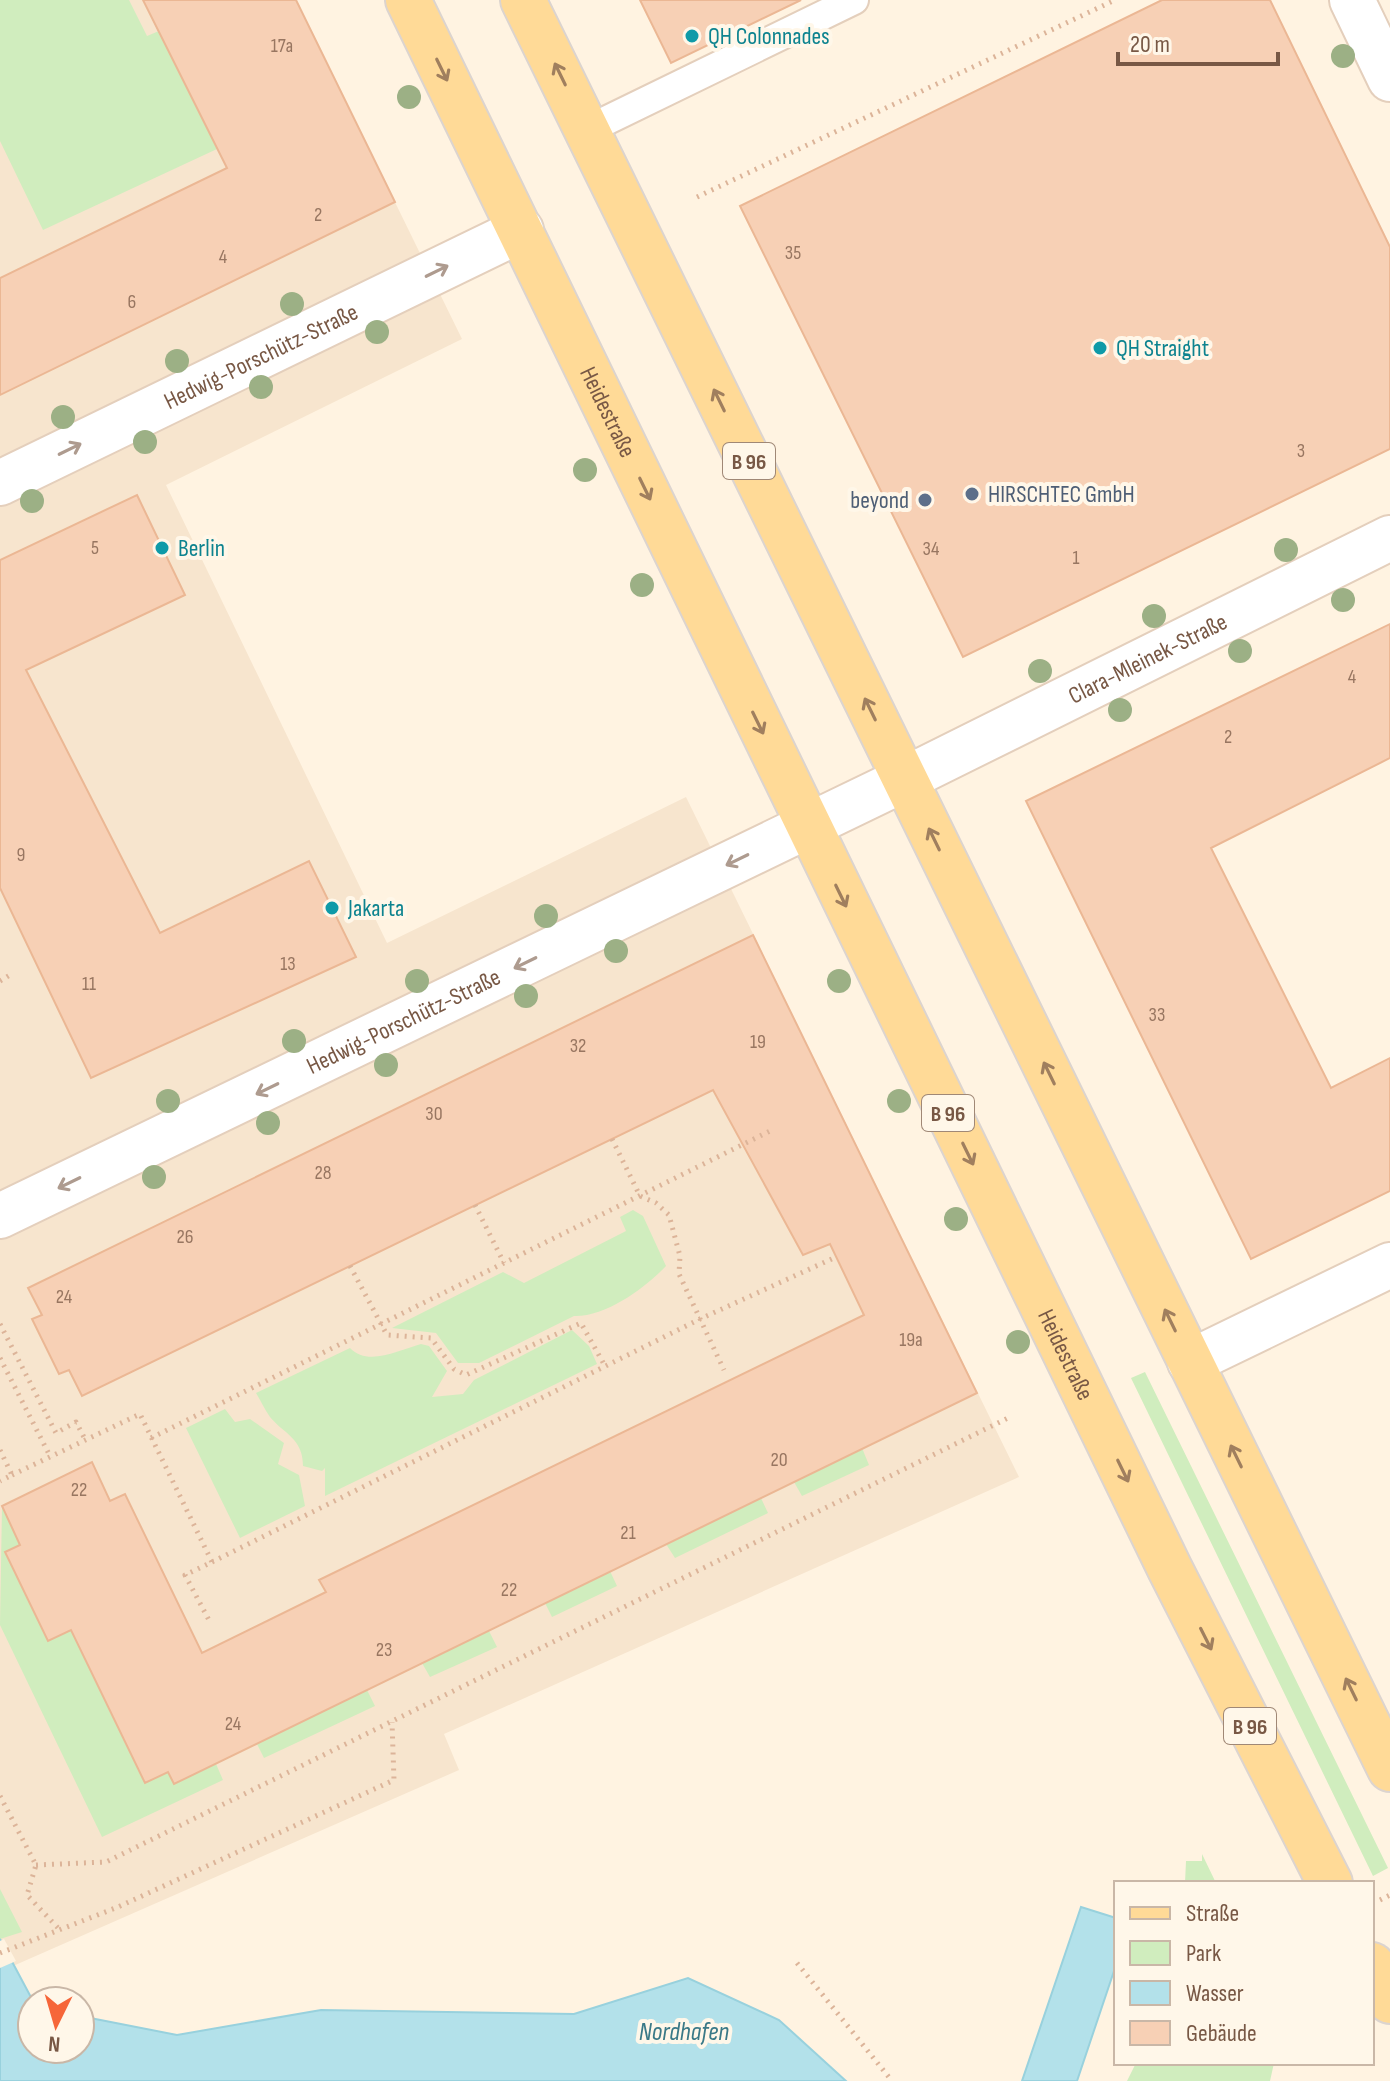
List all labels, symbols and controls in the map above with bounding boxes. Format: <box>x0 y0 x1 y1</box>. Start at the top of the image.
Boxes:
scale bar <box>1118 16 1278 66</box>
place label: QH Colonnades <box>708 22 830 51</box>
marker: QH Colonnades <box>683 27 701 45</box>
text: 20 m <box>1130 30 1170 59</box>
house number: 17a <box>271 34 293 58</box>
one-way arrow <box>435 58 450 82</box>
one-way arrow <box>552 63 567 87</box>
house number: 2 <box>314 203 322 227</box>
house number: 35 <box>785 241 801 265</box>
house number: 4 <box>219 245 227 269</box>
one-way arrow <box>424 263 448 278</box>
house number: 6 <box>128 290 136 314</box>
street label: Hedwig-Porschütz-Straße <box>160 297 363 416</box>
place label: QH Straight <box>1116 334 1209 363</box>
marker: QH Straight <box>1091 339 1109 357</box>
street label: Heidestraße <box>573 362 642 462</box>
one-way arrow <box>711 388 726 412</box>
house number: 3 <box>1297 439 1305 463</box>
one-way arrow <box>58 440 82 456</box>
road number: B 96 <box>723 443 775 479</box>
one-way arrow <box>638 476 654 500</box>
place label: HIRSCHTEC GmbH <box>988 480 1135 509</box>
marker: HIRSCHTEC GmbH <box>963 485 981 503</box>
place label: beyond <box>850 486 909 515</box>
marker: beyond <box>916 491 934 509</box>
place label: Berlin <box>178 534 225 563</box>
house number: 5 <box>91 536 99 560</box>
house number: 34 <box>923 537 939 561</box>
marker: Berlin <box>153 539 171 557</box>
house number: 1 <box>1073 546 1080 570</box>
street label: Clara-Mleinek-Straße <box>1064 607 1232 710</box>
house number: 4 <box>1348 665 1356 689</box>
one-way arrow <box>862 697 877 721</box>
one-way arrow <box>751 711 766 735</box>
house number: 2 <box>1224 725 1232 749</box>
one-way arrow <box>926 828 942 852</box>
house number: 9 <box>17 843 25 867</box>
one-way arrow <box>725 853 749 868</box>
one-way arrow <box>834 883 849 907</box>
place label: Jakarta <box>347 894 404 923</box>
marker: Jakarta <box>323 899 341 917</box>
house number: 13 <box>280 952 296 976</box>
one-way arrow <box>514 956 538 971</box>
street label: Hedwig-Porschütz-Straße <box>302 963 505 1081</box>
house number: 11 <box>82 972 96 996</box>
house number: 33 <box>1149 1003 1165 1027</box>
house number: 19 <box>750 1030 766 1054</box>
house number: 32 <box>570 1034 586 1058</box>
one-way arrow <box>1041 1061 1056 1085</box>
one-way arrow <box>255 1082 279 1097</box>
road number: B 96 <box>922 1095 974 1131</box>
house number: 30 <box>425 1102 443 1126</box>
one-way arrow <box>961 1142 976 1166</box>
house number: 28 <box>315 1161 332 1185</box>
one-way arrow <box>57 1176 81 1192</box>
house number: 26 <box>177 1225 194 1249</box>
house number: 24 <box>56 1285 72 1309</box>
street label: Heidestraße <box>1031 1305 1100 1405</box>
one-way arrow <box>1162 1309 1177 1333</box>
house number: 19a <box>899 1328 923 1352</box>
one-way arrow <box>1228 1444 1244 1468</box>
house number: 20 <box>770 1448 788 1472</box>
one-way arrow <box>1115 1458 1131 1482</box>
house number: 22 <box>71 1478 87 1502</box>
house number: 21 <box>620 1521 636 1545</box>
house number: 22 <box>501 1578 517 1602</box>
one-way arrow <box>1199 1626 1214 1650</box>
house number: 23 <box>376 1638 392 1662</box>
one-way arrow <box>1343 1678 1358 1702</box>
road number: B 96 <box>1224 1708 1276 1744</box>
house number: 24 <box>225 1712 241 1736</box>
legend <box>1114 1881 1374 2065</box>
text: Straße <box>1186 1899 1239 1928</box>
text: Park <box>1186 1939 1221 1968</box>
text: Wasser <box>1186 1979 1244 2008</box>
north arrow <box>16 1985 96 2065</box>
water label: Nordhafen <box>639 2017 729 2048</box>
text: Gebäude <box>1186 2019 1257 2048</box>
text: N <box>47 2029 61 2057</box>

